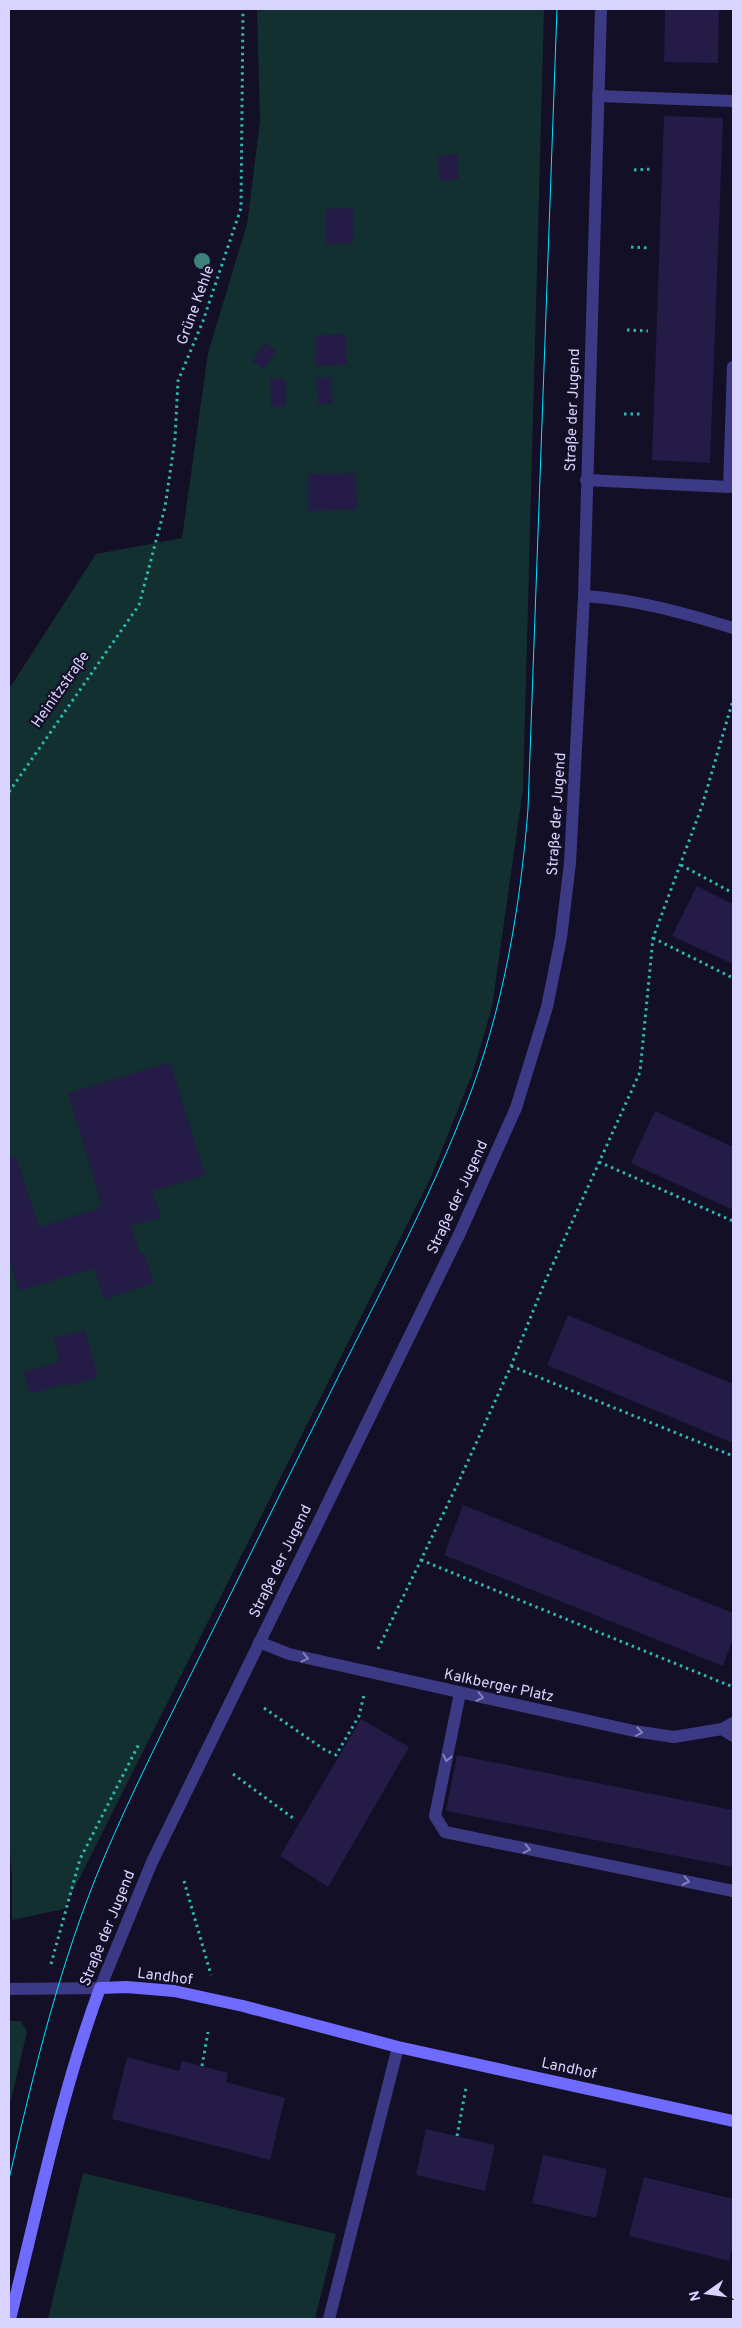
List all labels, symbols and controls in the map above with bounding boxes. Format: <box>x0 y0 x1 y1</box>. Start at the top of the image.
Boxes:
street label: Grüne Kehle <box>173 263 220 348</box>
street label: Straße der Jugend <box>562 348 585 472</box>
street label: Heinitzstraße <box>28 648 95 732</box>
street label: Straße der Jugend <box>544 752 571 876</box>
street label: Straße der Jugend <box>424 1138 493 1258</box>
street label: Straße der Jugend <box>246 1502 317 1621</box>
one-way arrow <box>300 1652 309 1663</box>
street label: Kalkberger Platz <box>442 1666 555 1707</box>
one-way arrow <box>476 1691 485 1702</box>
one-way arrow <box>635 1726 643 1736</box>
one-way arrow <box>442 1753 453 1762</box>
one-way arrow <box>523 1843 532 1854</box>
street label: Straße der Jugend <box>76 1868 140 1989</box>
one-way arrow <box>682 1876 691 1886</box>
street label: Landhof <box>136 1965 194 1990</box>
street label: Landhof <box>540 2054 598 2085</box>
north arrow <box>682 2268 732 2318</box>
text: N <box>686 2289 705 2303</box>

